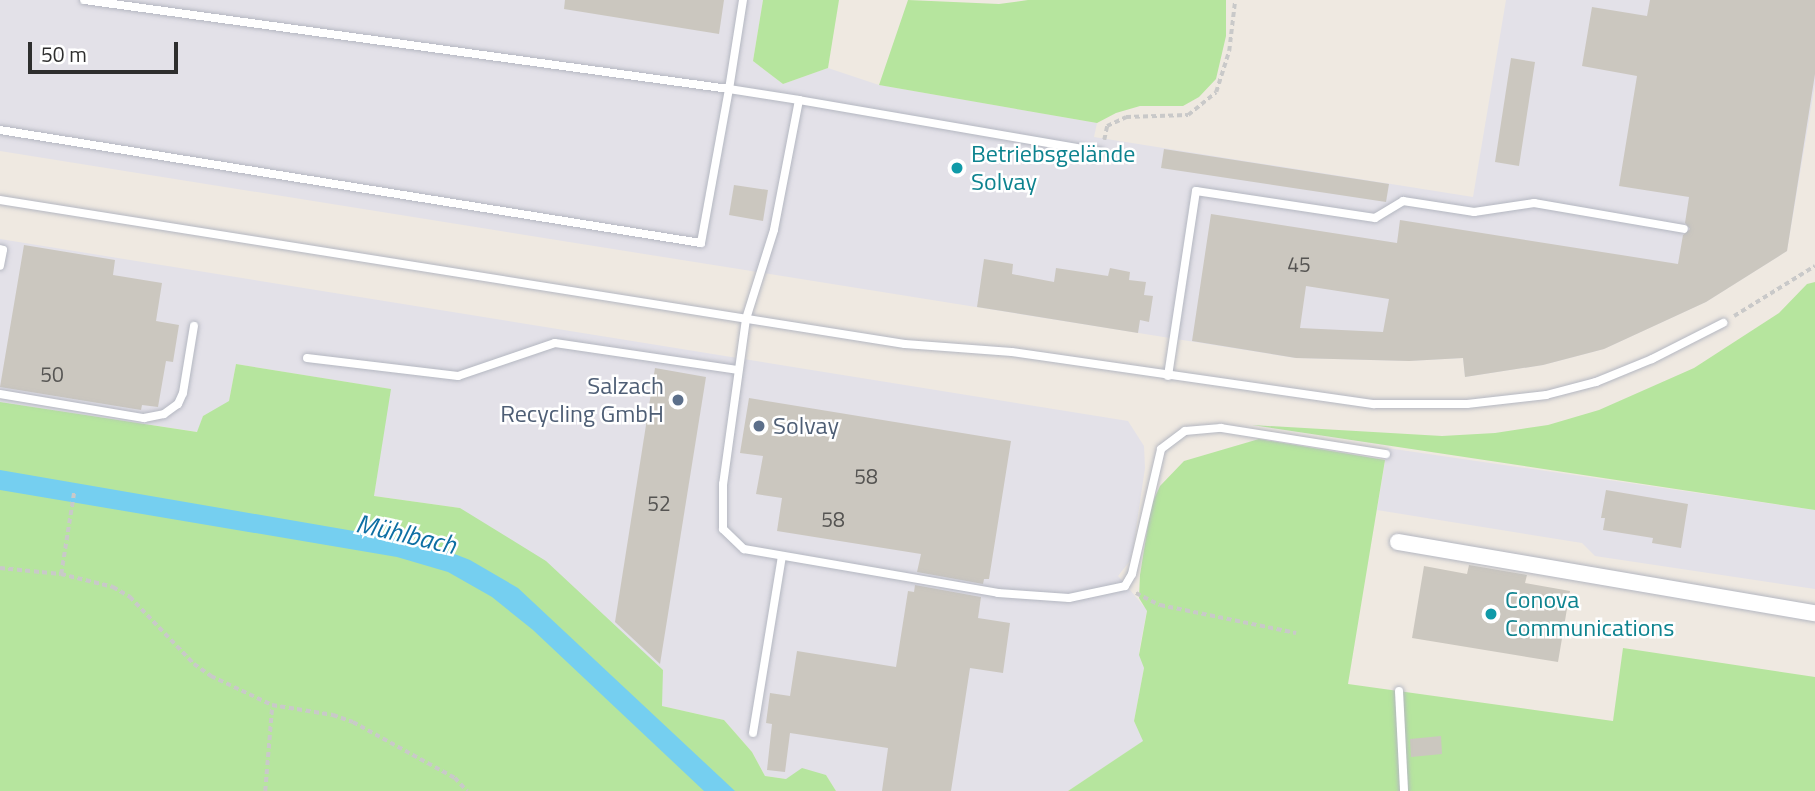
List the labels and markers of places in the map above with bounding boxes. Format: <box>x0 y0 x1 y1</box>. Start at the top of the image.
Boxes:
place label: Betriebsgelände Solvay <box>971 140 1135 196</box>
marker: Betriebsgelände Solvay <box>949 160 965 176</box>
place label: Salzach Recycling GmbH <box>500 372 664 428</box>
marker: Salzach Recycling GmbH <box>670 392 686 408</box>
place label: Solvay <box>773 412 839 440</box>
marker: Solvay <box>751 418 767 434</box>
place label: Conova Communications <box>1505 586 1674 642</box>
marker: Conova Communications <box>1483 606 1499 622</box>

